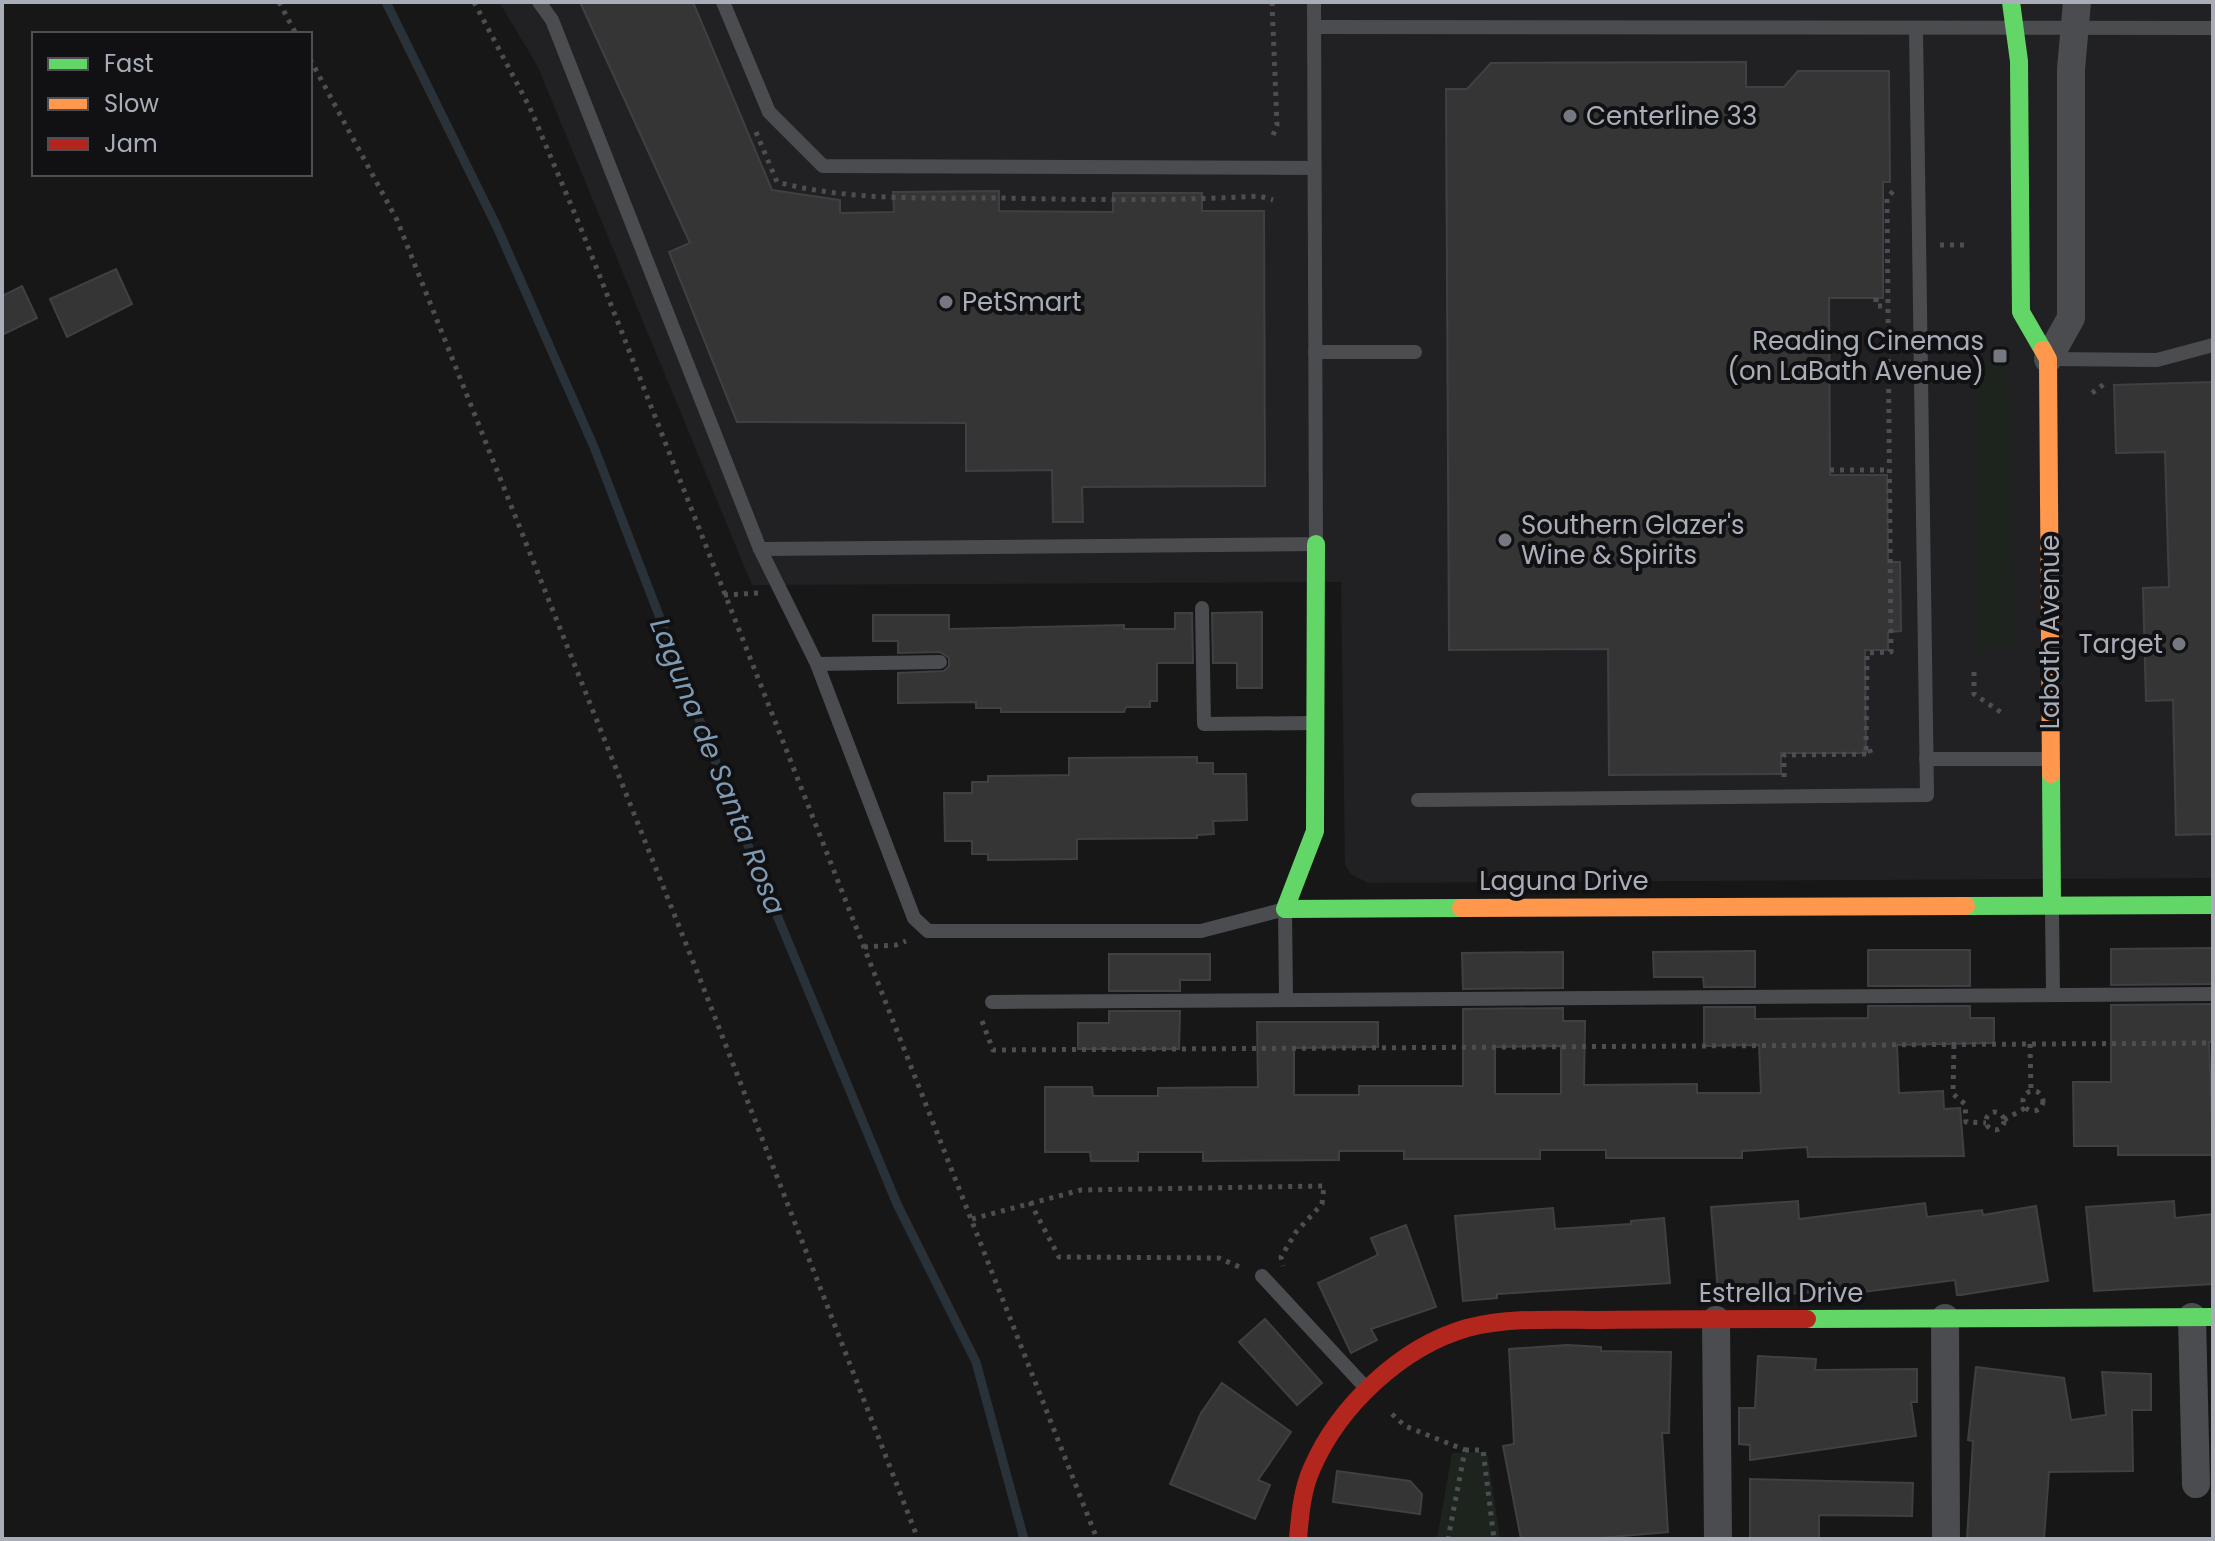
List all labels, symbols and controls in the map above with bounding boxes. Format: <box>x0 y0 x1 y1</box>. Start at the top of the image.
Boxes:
legend <box>32 32 312 176</box>
text: Fast <box>104 47 154 80</box>
text: Slow <box>104 87 159 120</box>
place label: Centerline 33 <box>1586 98 1757 134</box>
marker: Centerline 33 <box>1561 107 1579 125</box>
text: Jam <box>104 127 158 160</box>
place label: PetSmart <box>962 284 1081 320</box>
marker: PetSmart <box>937 293 955 311</box>
place label: Reading Cinemas (on LaBath Avenue) <box>1727 323 1984 389</box>
marker: Reading Cinemas (on LaBath Avenue) <box>1991 347 2009 365</box>
place label: Southern Glazer's Wine & Spirits <box>1521 507 1745 573</box>
marker: Southern Glazer's Wine & Spirits <box>1496 531 1514 549</box>
street label: Labath Avenue <box>2032 535 2068 729</box>
water label: Laguna de Santa Rosa <box>640 612 795 920</box>
place label: Target <box>2078 626 2163 662</box>
marker: Target <box>2170 635 2188 653</box>
street label: Laguna Drive <box>1479 863 1649 899</box>
street label: Estrella Drive <box>1699 1275 1863 1311</box>

